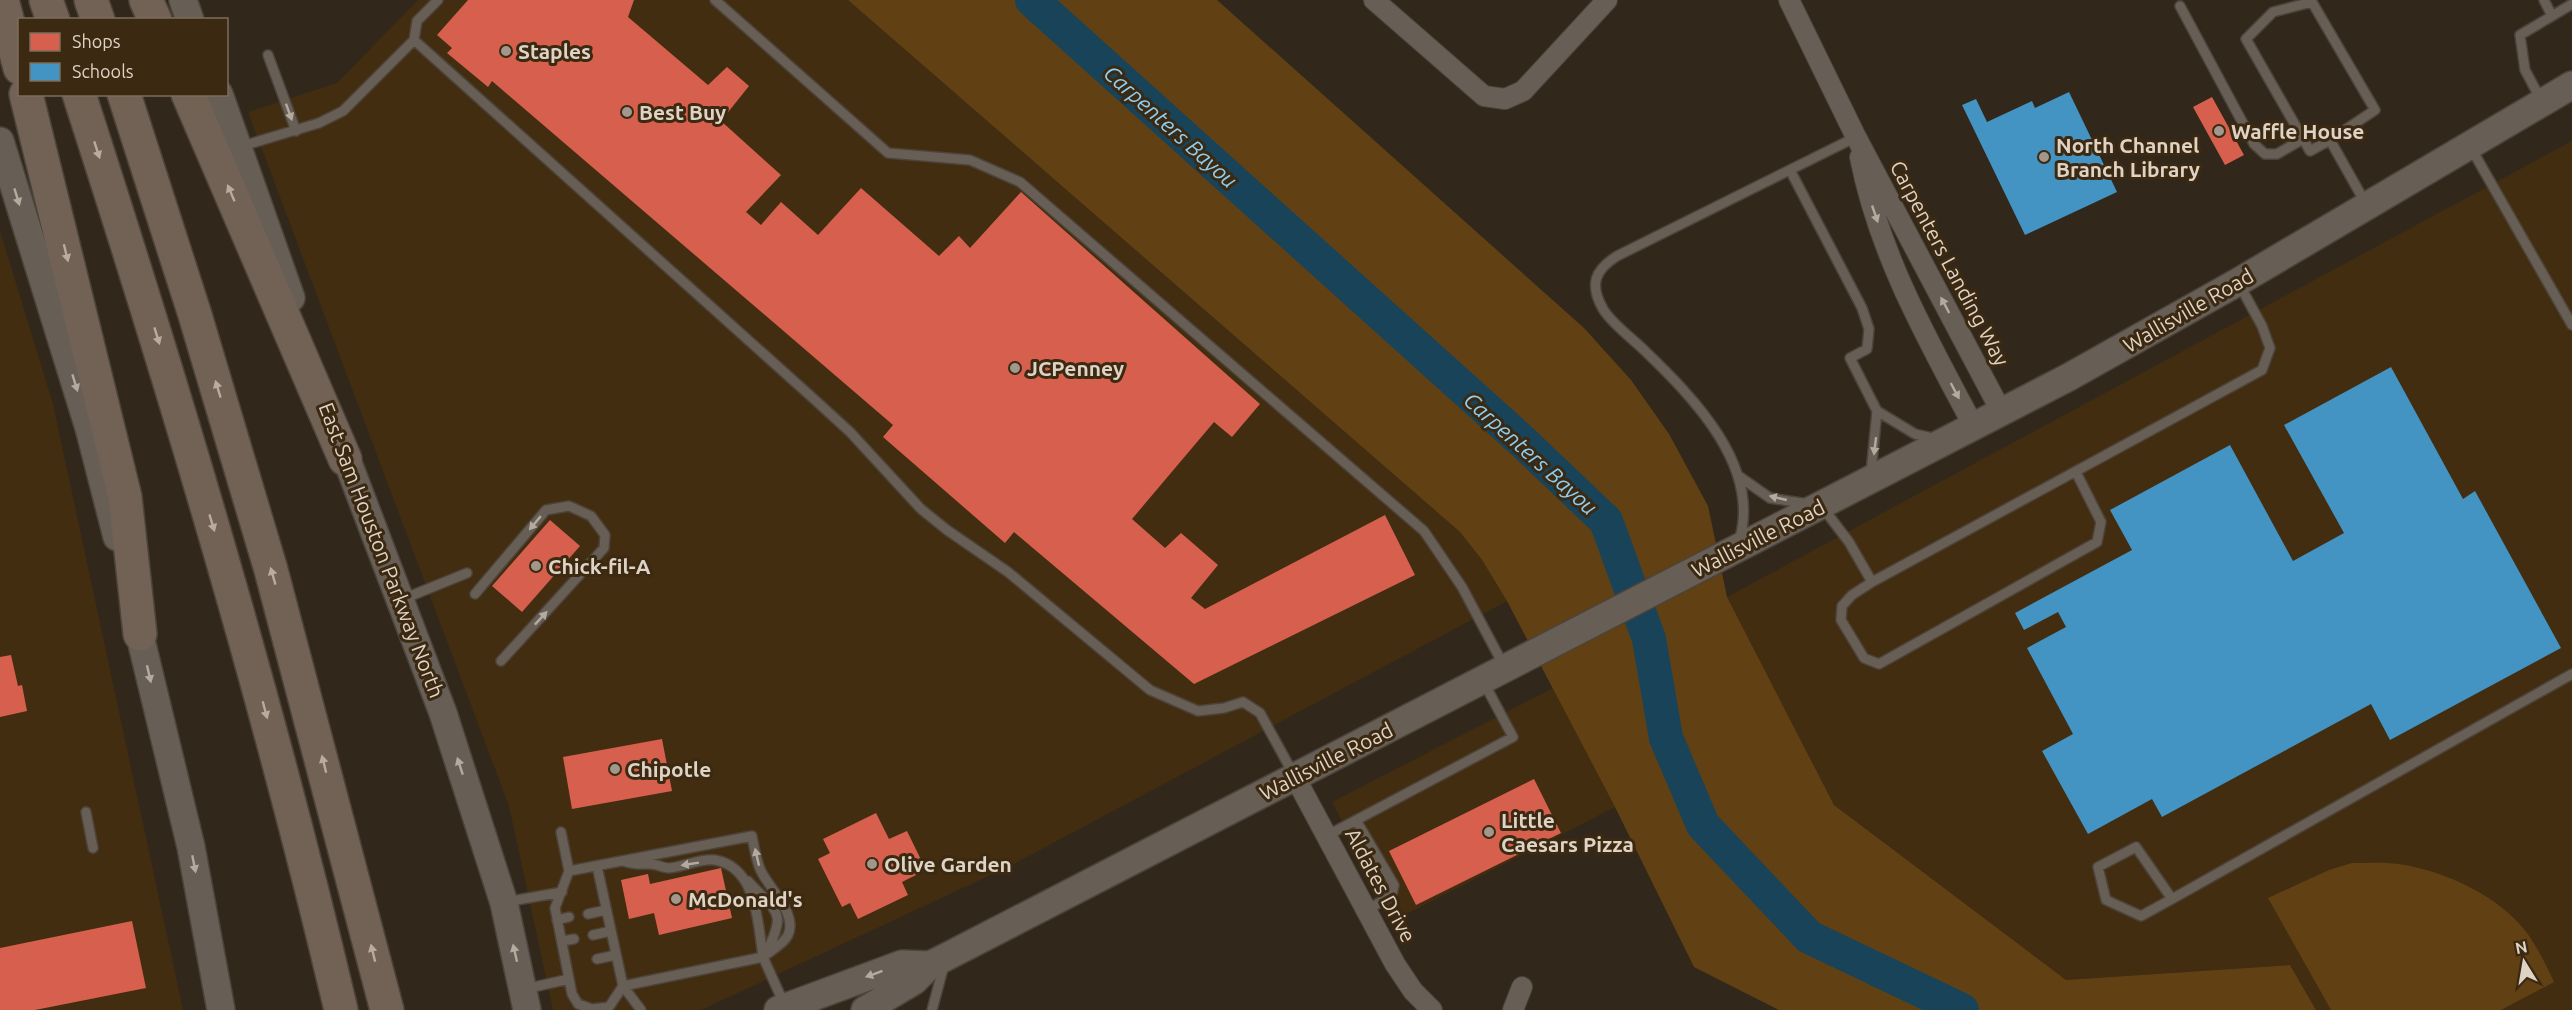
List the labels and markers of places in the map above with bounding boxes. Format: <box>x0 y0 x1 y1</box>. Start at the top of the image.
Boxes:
place label: Staples <box>518 39 591 63</box>
marker: Staples <box>499 44 513 58</box>
place label: Best Buy <box>639 100 726 124</box>
marker: Best Buy <box>620 105 634 119</box>
place label: Waffle House <box>2231 119 2364 143</box>
marker: Waffle House <box>2212 124 2226 138</box>
place label: North Channel Branch Library <box>2056 133 2200 181</box>
marker: North Channel Branch Library <box>2037 150 2051 164</box>
place label: JCPenney <box>1027 356 1124 380</box>
marker: JCPenney <box>1008 361 1022 375</box>
place label: Chick-fil-A <box>548 554 651 578</box>
marker: Chick-fil-A <box>529 559 543 573</box>
place label: Chipotle <box>627 757 711 781</box>
marker: Chipotle <box>608 762 622 776</box>
place label: Little Caesars Pizza <box>1501 808 1634 856</box>
marker: Little Caesars Pizza <box>1482 825 1496 839</box>
place label: Olive Garden <box>884 852 1012 876</box>
marker: Olive Garden <box>865 857 879 871</box>
place label: McDonald's <box>688 887 803 911</box>
marker: McDonald's <box>669 892 683 906</box>

